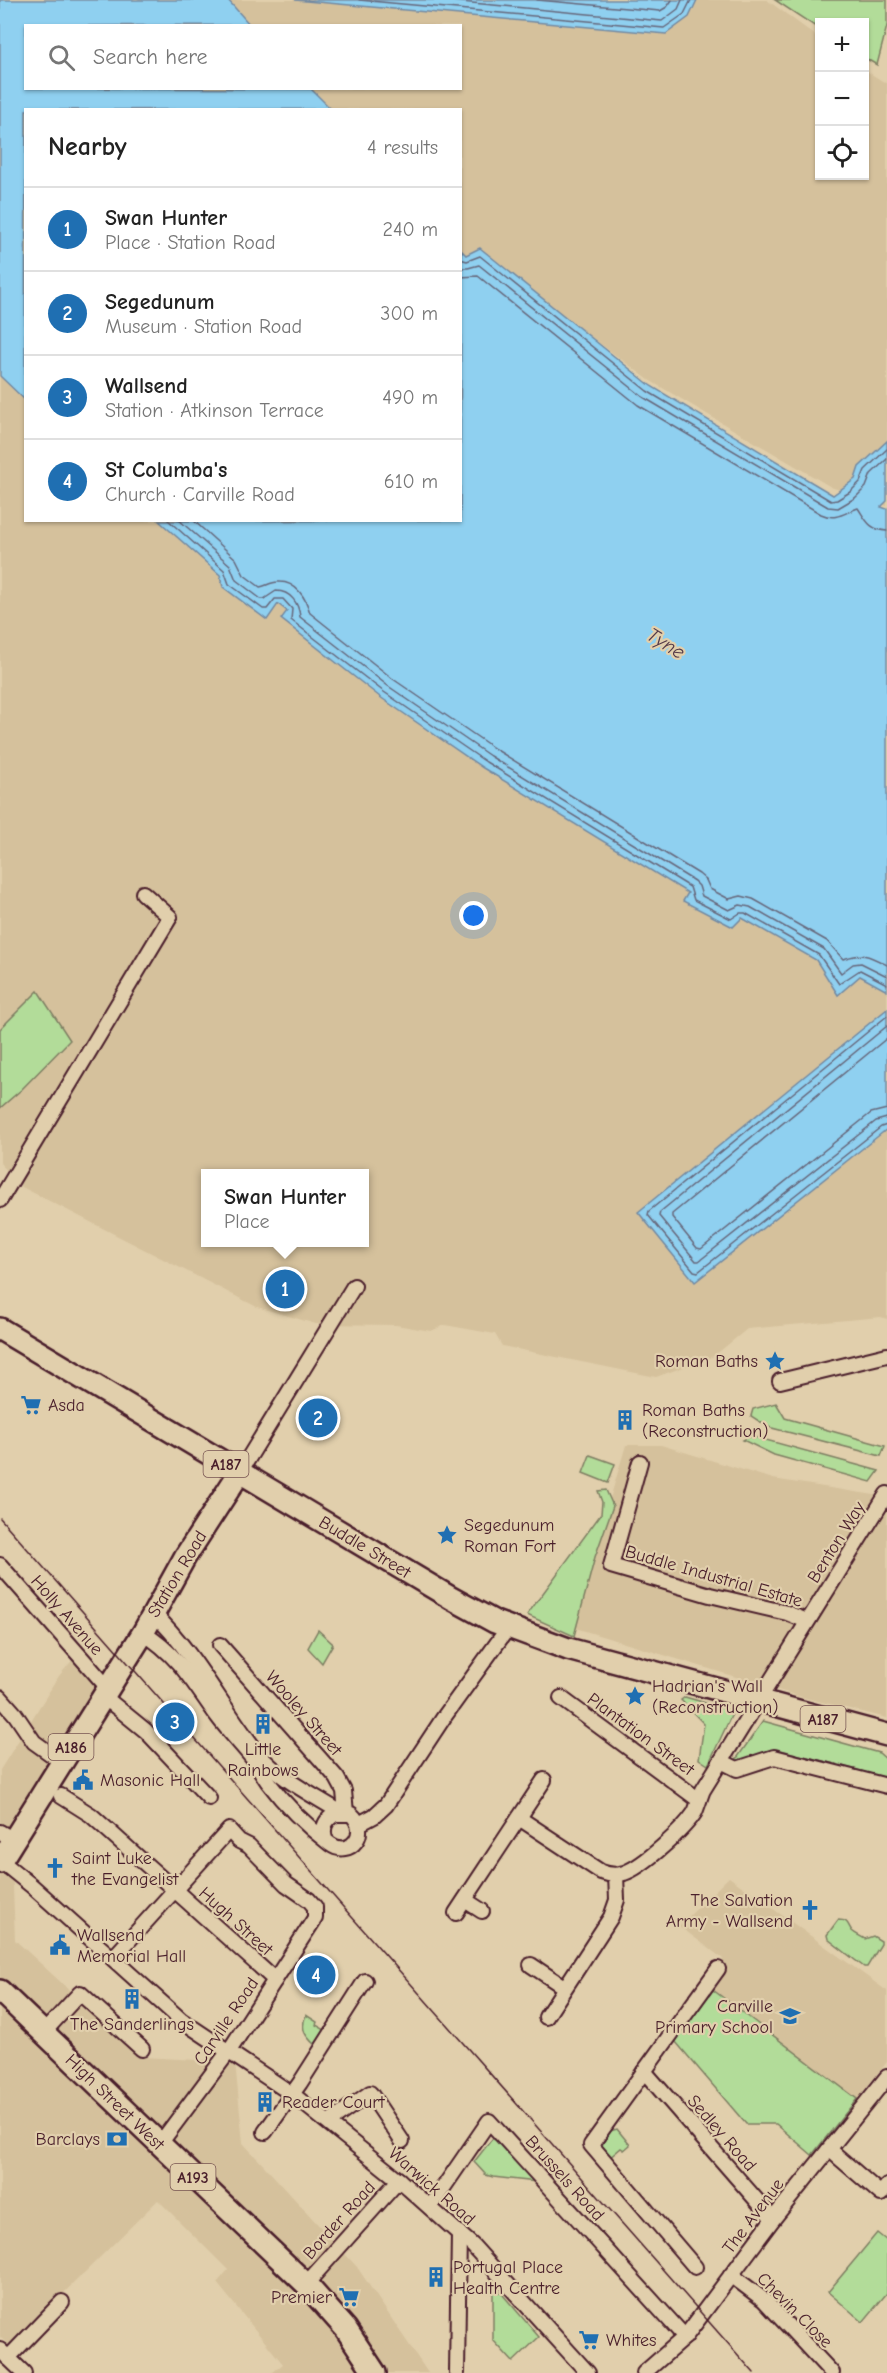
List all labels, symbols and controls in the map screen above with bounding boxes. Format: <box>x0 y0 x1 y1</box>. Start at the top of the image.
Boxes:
map controls <box>815 18 869 180</box>
button: + <box>815 18 869 72</box>
search box <box>24 24 462 90</box>
icon: search <box>45 41 78 74</box>
text: Search here <box>93 44 208 70</box>
button: − <box>815 72 869 126</box>
button: locate <box>815 126 869 180</box>
text: Nearby <box>48 132 127 162</box>
text: 4 results <box>367 136 438 159</box>
text: Swan Hunter <box>105 205 227 231</box>
text: 1 <box>64 218 71 241</box>
text: 240 m <box>383 218 438 241</box>
text: Place · Station Road <box>105 231 276 254</box>
text: Segedunum <box>105 289 214 315</box>
text: 2 <box>63 302 72 325</box>
text: 300 m <box>380 302 438 325</box>
text: Museum · Station Road <box>105 315 302 338</box>
text: Wallsend <box>105 373 188 399</box>
text: 3 <box>63 386 72 409</box>
text: 490 m <box>382 386 438 409</box>
text: Station · Atkinson Terrace <box>105 399 324 422</box>
text: St Columba's <box>105 457 227 483</box>
text: 4 <box>63 470 72 493</box>
text: 610 m <box>384 470 438 493</box>
text: Church · Carville Road <box>105 483 295 506</box>
water label: Tyne <box>642 623 689 664</box>
your location <box>459 901 488 930</box>
popup <box>201 1169 369 1247</box>
text: Swan Hunter <box>224 1184 346 1210</box>
text: Place <box>224 1210 270 1233</box>
pin: 1 <box>266 1266 304 1312</box>
place icon: Roman Baths <box>763 1349 787 1373</box>
place label: Roman Baths <box>655 1351 758 1372</box>
supermarket icon: Asda <box>19 1393 43 1417</box>
place label: Asda <box>48 1395 85 1416</box>
pin: 2 <box>298 1396 338 1440</box>
place label: Roman Baths (Reconstruction) <box>642 1400 769 1442</box>
building icon: Roman Baths (Reconstruction) <box>613 1408 637 1432</box>
road number: A187 <box>204 1451 248 1477</box>
street label: Benton Way <box>803 1497 870 1587</box>
street label: Buddle Street <box>315 1512 415 1584</box>
place label: Segedunum Roman Fort <box>464 1515 556 1557</box>
place icon: Segedunum Roman Fort <box>435 1523 459 1547</box>
street label: Station Road <box>143 1527 212 1621</box>
street label: Buddle Industrial Estate <box>623 1541 805 1612</box>
street label: Holly Avenue <box>26 1571 107 1660</box>
street label: Wooley Street <box>261 1666 347 1761</box>
place label: Hadrian's Wall (Reconstruction) <box>652 1676 779 1718</box>
place icon: Hadrian's Wall (Reconstruction) <box>623 1684 647 1708</box>
street label: Plantation Street <box>583 1689 699 1781</box>
pin: 3 <box>156 1700 195 1744</box>
road number: A187 <box>800 1706 846 1732</box>
building icon: Little Rainbows <box>251 1712 275 1736</box>
road number: A186 <box>48 1734 94 1760</box>
place label: Little Rainbows <box>227 1739 299 1781</box>
public building icon: Masonic Hall <box>71 1768 95 1792</box>
place label: Masonic Hall <box>100 1770 200 1791</box>
place label: Saint Luke the Evangelist <box>71 1848 179 1890</box>
church icon: Saint Luke the Evangelist <box>43 1856 67 1880</box>
street label: Hugh Street <box>194 1883 278 1961</box>
place label: The Salvation Army - Wallsend <box>666 1890 793 1932</box>
church icon: The Salvation Army - Wallsend <box>798 1898 822 1922</box>
place label: Wallsend Memorial Hall <box>77 1925 186 1967</box>
public building icon: Wallsend Memorial Hall <box>48 1933 72 1957</box>
pin: 4 <box>296 1952 336 1998</box>
street label: Carville Road <box>190 1974 263 2069</box>
building icon: The Sanderlings <box>120 1987 144 2011</box>
place label: Carville Primary School <box>655 1996 773 2038</box>
school or university icon: Carville Primary School <box>778 2004 802 2028</box>
place label: The Sanderlings <box>70 2014 194 2035</box>
street label: High Street West <box>61 2050 169 2155</box>
building icon: Reader Court <box>253 2090 277 2114</box>
street label: Sedley Road <box>683 2091 761 2176</box>
place label: Reader Court <box>282 2092 385 2113</box>
bank icon: Barclays <box>105 2127 129 2151</box>
place label: Barclays <box>36 2129 100 2150</box>
street label: Brussels Road <box>521 2131 608 2225</box>
street label: Warwick Road <box>384 2143 479 2230</box>
road number: A193 <box>170 2164 216 2190</box>
street label: The Avenue <box>718 2174 789 2258</box>
street label: Border Road <box>299 2177 380 2264</box>
place label: Portugal Place Health Centre <box>453 2257 563 2299</box>
building icon: Portugal Place Health Centre <box>424 2265 448 2289</box>
street label: Chevin Close <box>753 2268 837 2352</box>
supermarket icon: Premier <box>337 2285 361 2309</box>
place label: Premier <box>271 2287 333 2308</box>
supermarket icon: Whites <box>577 2328 601 2352</box>
place label: Whites <box>606 2330 656 2351</box>

